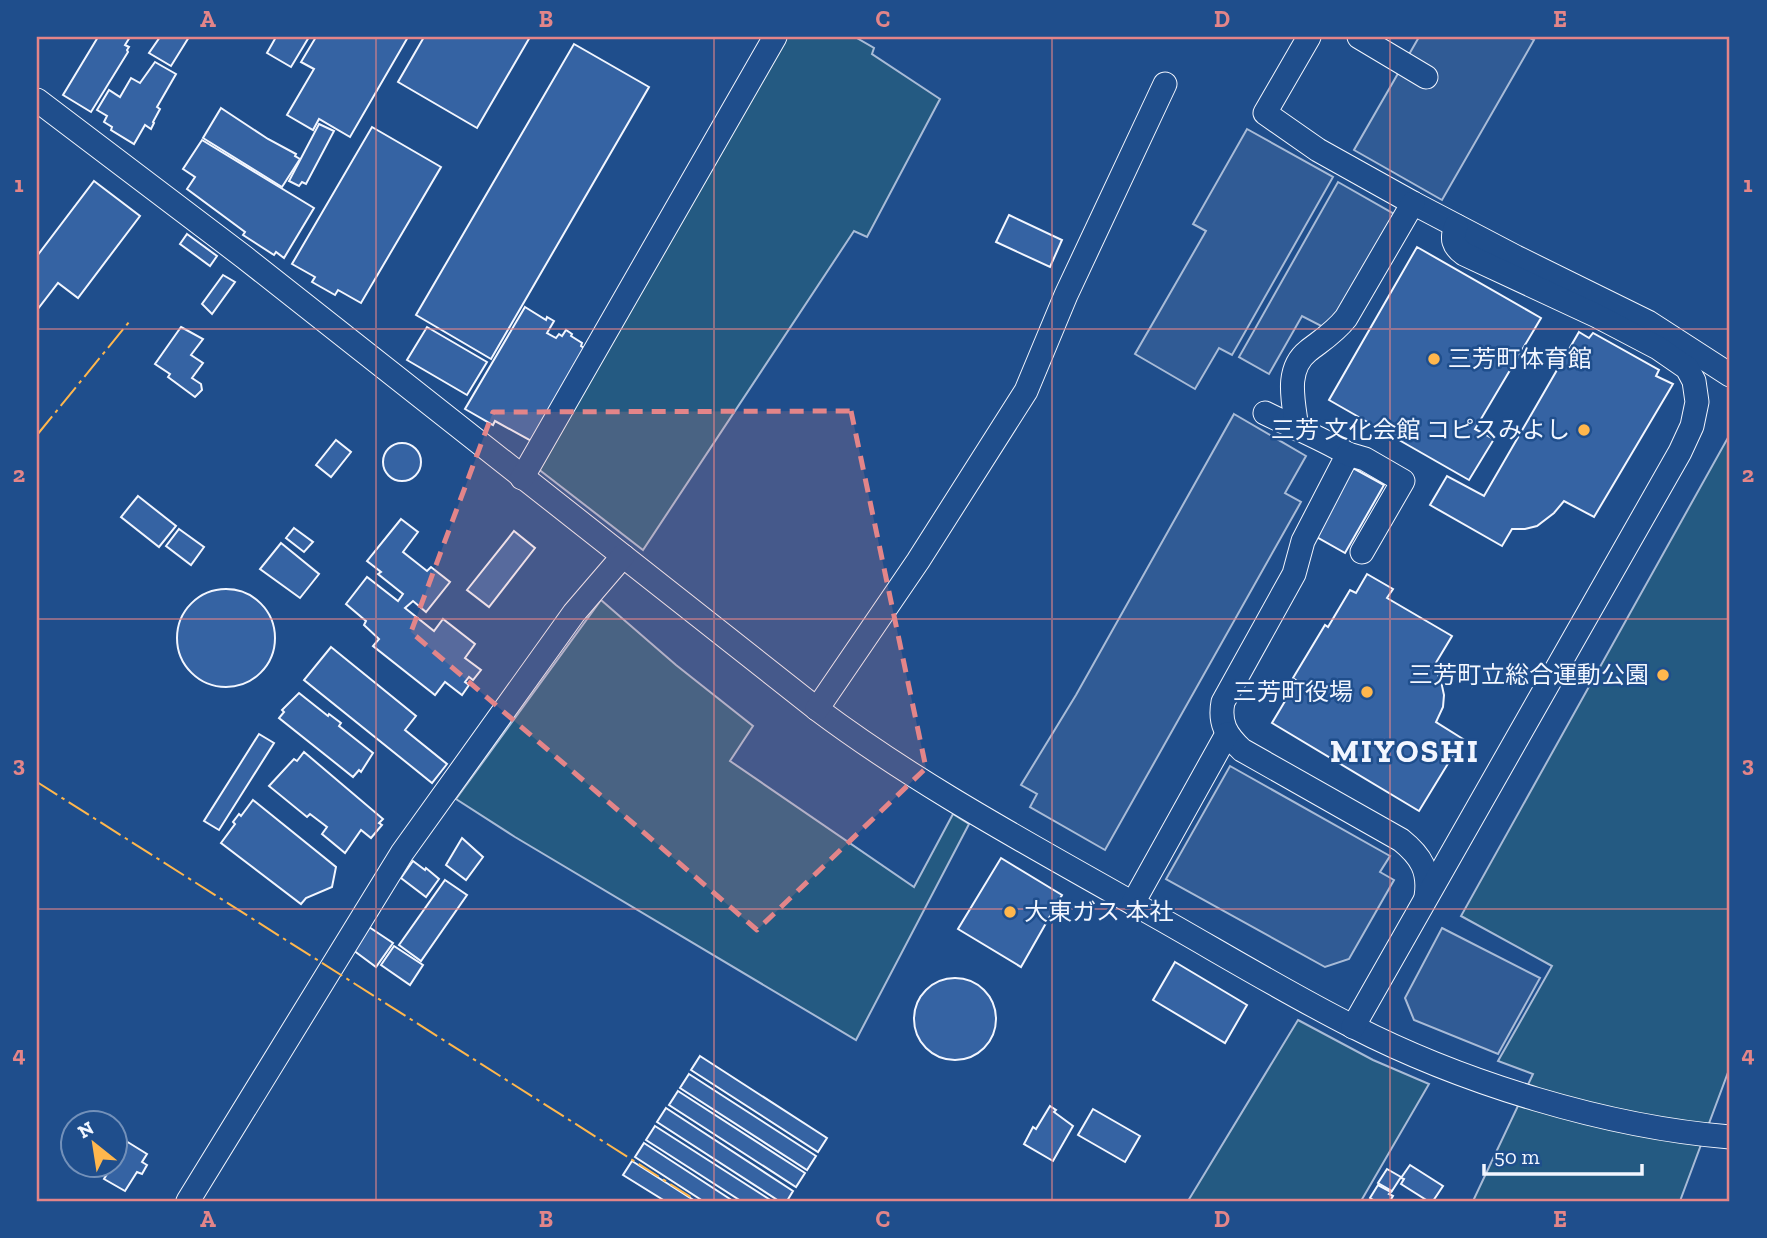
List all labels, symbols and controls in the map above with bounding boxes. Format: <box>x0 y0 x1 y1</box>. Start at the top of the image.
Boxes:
text: A <box>200 5 216 33</box>
text: B <box>539 5 553 33</box>
text: C <box>876 5 890 33</box>
text: D <box>1214 5 1230 33</box>
text: E <box>1553 5 1567 33</box>
text: 1 <box>14 170 24 198</box>
text: 1 <box>1743 170 1753 198</box>
place label: 三芳町体育館 <box>1448 344 1592 373</box>
marker: 三芳町体育館 <box>1426 351 1442 367</box>
place label: 三芳 文化会館 コピスみよし <box>1271 415 1570 444</box>
marker: 三芳 文化会館 コピスみよし <box>1576 422 1592 438</box>
text: 2 <box>13 460 25 488</box>
text: 2 <box>1742 460 1754 488</box>
place label: 三芳町立総合運動公園 <box>1409 660 1649 689</box>
marker: 三芳町立総合運動公園 <box>1655 667 1671 683</box>
place label: 三芳町役場 <box>1233 677 1353 706</box>
marker: 三芳町役場 <box>1359 684 1375 700</box>
district label: MIYOSHI <box>1330 732 1480 770</box>
text: 3 <box>13 750 25 778</box>
text: 3 <box>1742 750 1754 778</box>
place label: 大東ガス 本社 <box>1024 897 1173 926</box>
marker: 大東ガス 本社 <box>1002 904 1018 920</box>
text: 4 <box>12 1040 26 1068</box>
text: 4 <box>1741 1040 1755 1068</box>
north arrow <box>60 1108 130 1178</box>
text: N <box>74 1116 98 1143</box>
scale bar <box>1484 1133 1641 1177</box>
text: 50 m <box>1494 1144 1540 1169</box>
text: A <box>200 1205 216 1233</box>
text: B <box>539 1205 553 1233</box>
text: C <box>876 1205 890 1233</box>
text: D <box>1214 1205 1230 1233</box>
text: E <box>1553 1205 1567 1233</box>

